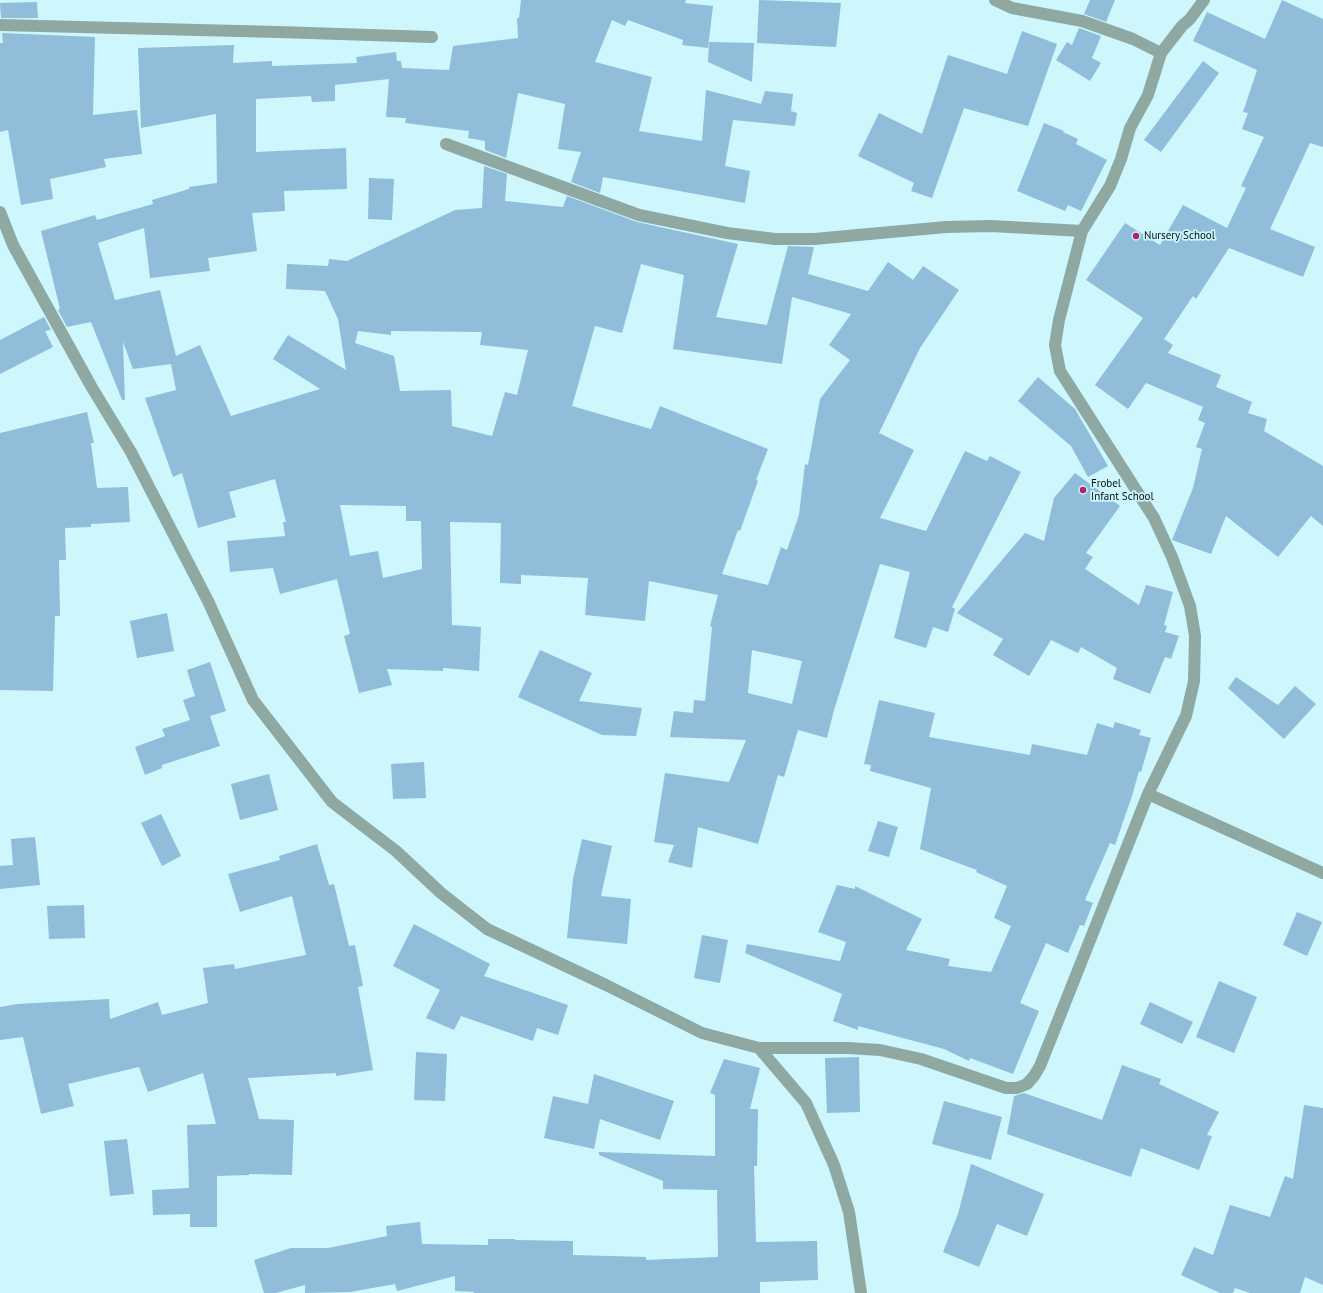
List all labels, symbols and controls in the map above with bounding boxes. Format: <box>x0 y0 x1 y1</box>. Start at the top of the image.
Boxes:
place label: Nursery School <box>1144 229 1215 243</box>
marker: Nursery School <box>1131 231 1141 241</box>
place label: Frobel Infant School <box>1091 477 1154 503</box>
marker: Frobel Infant School <box>1078 485 1088 495</box>

